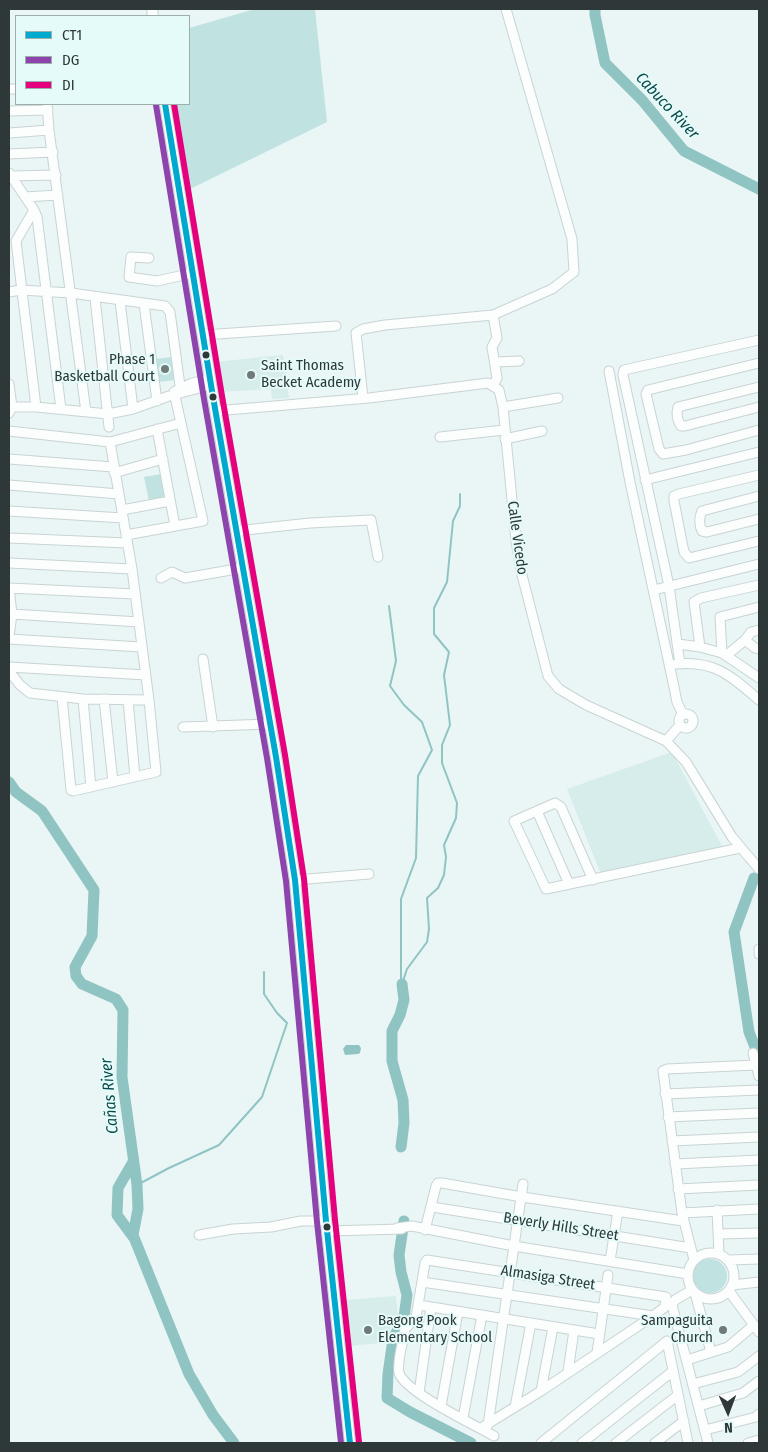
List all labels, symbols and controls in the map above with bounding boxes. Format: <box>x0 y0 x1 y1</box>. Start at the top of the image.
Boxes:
legend <box>15 15 190 105</box>
text: CT1 <box>62 26 82 44</box>
text: DG <box>62 51 79 69</box>
water label: Cabuco River <box>631 69 703 143</box>
text: DI <box>62 76 75 94</box>
unlabelled marker <box>201 350 211 360</box>
place label: Phase 1 Basketball Court <box>54 351 155 386</box>
place label: Saint Thomas Becket Academy <box>261 357 361 392</box>
marker: Phase 1 Basketball Court <box>159 363 171 375</box>
marker: Saint Thomas Becket Academy <box>245 369 257 381</box>
unlabelled marker <box>208 392 218 402</box>
street label: Calle Vicedo <box>503 500 531 576</box>
water label: Cañas River <box>97 1057 123 1135</box>
street label: Beverly Hills Street <box>502 1209 620 1245</box>
unlabelled marker <box>322 1222 332 1232</box>
street label: Almasiga Street <box>500 1262 596 1294</box>
place label: Bagong Pook Elementary School <box>378 1312 492 1347</box>
place label: Sampaguita Church <box>641 1312 713 1347</box>
marker: Bagong Pook Elementary School <box>362 1324 374 1336</box>
marker: Sampaguita Church <box>717 1324 729 1336</box>
north arrow <box>703 1387 753 1437</box>
text: N <box>724 1419 733 1436</box>

